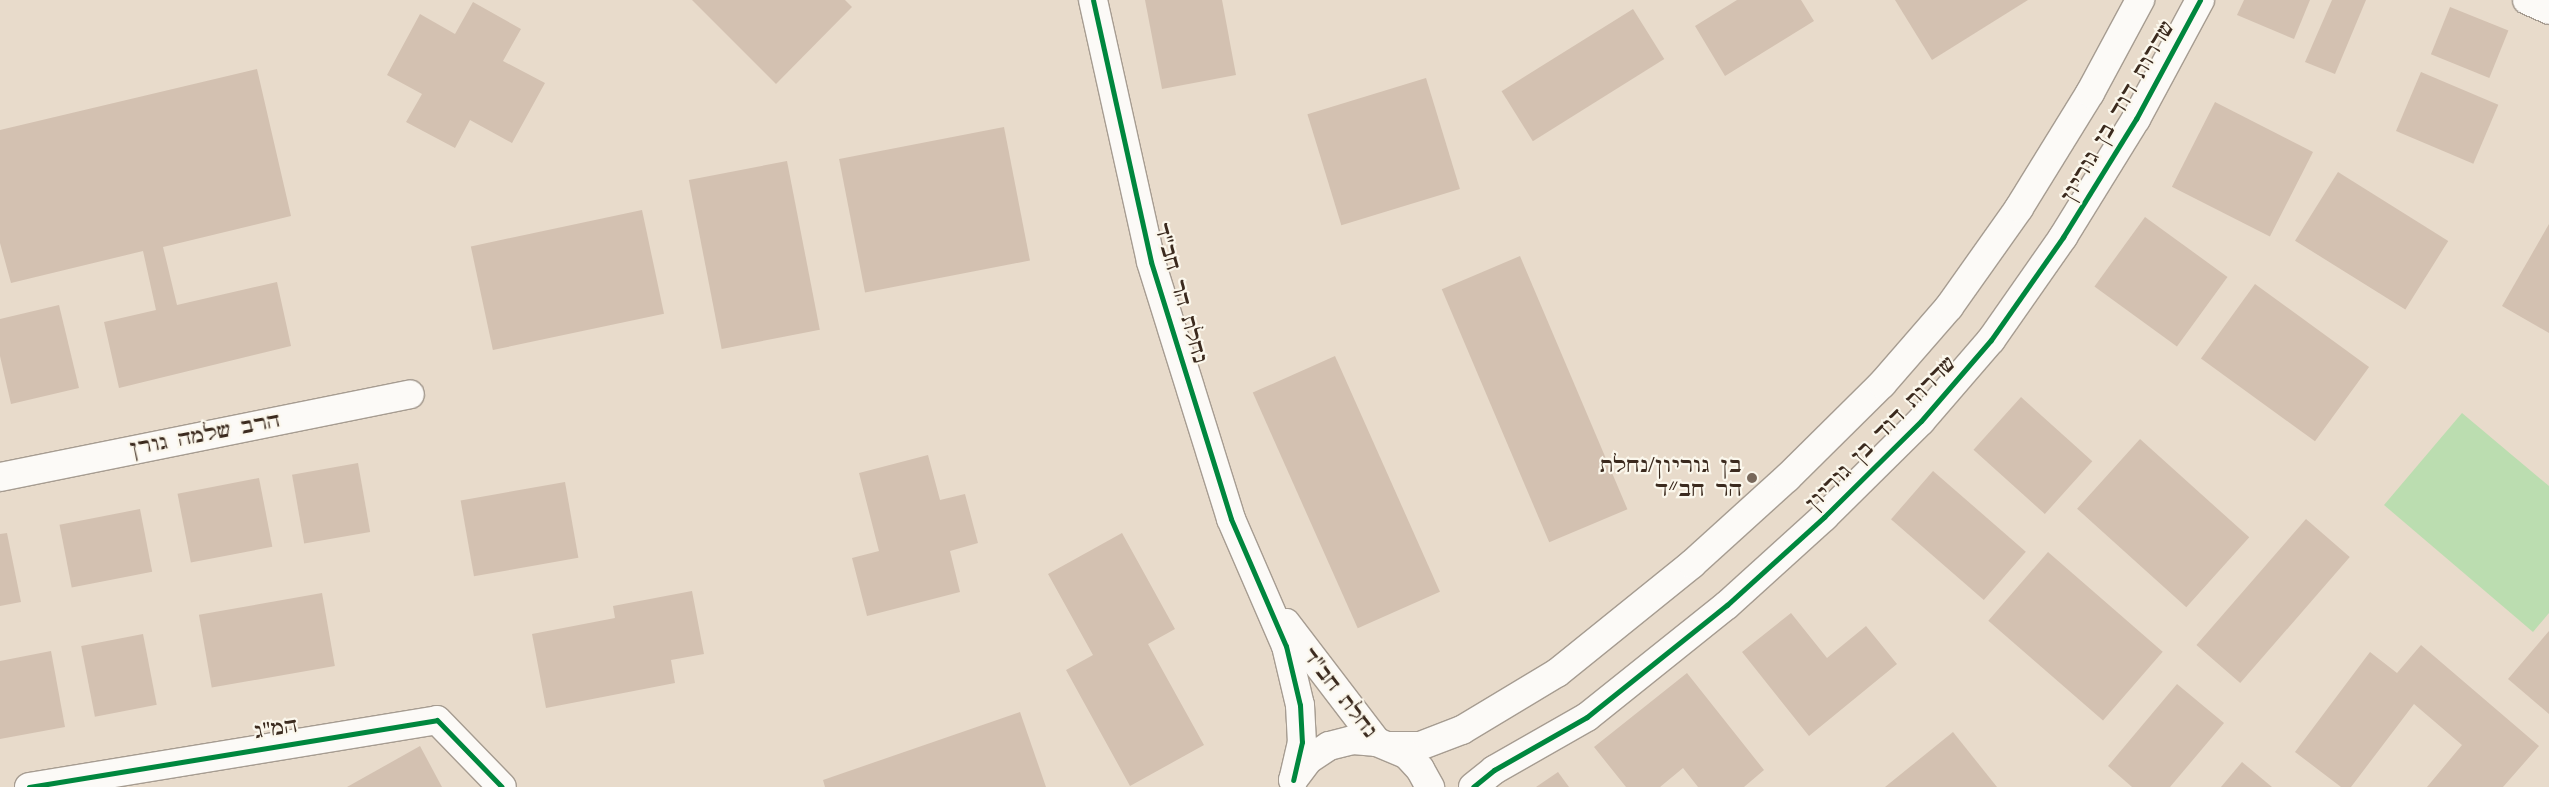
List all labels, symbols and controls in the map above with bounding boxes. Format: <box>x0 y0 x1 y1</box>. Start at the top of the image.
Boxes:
street label: שדרות דוד בן גוריון <box>2059 23 2177 201</box>
street label: נחלת הר חב"ד <box>1149 225 1211 361</box>
street label: שדרות דוד בן גוריון <box>1806 357 1956 511</box>
street label: הרב שלמה גורן <box>132 409 278 461</box>
place label: בן גוריון/נחלת הר חב״ד <box>1605 453 1742 503</box>
marker: בן גוריון/נחלת הר חב״ד <box>1746 472 1758 484</box>
street label: נחלת חב"ד <box>1298 645 1380 741</box>
street label: המ"ג <box>253 713 299 745</box>

